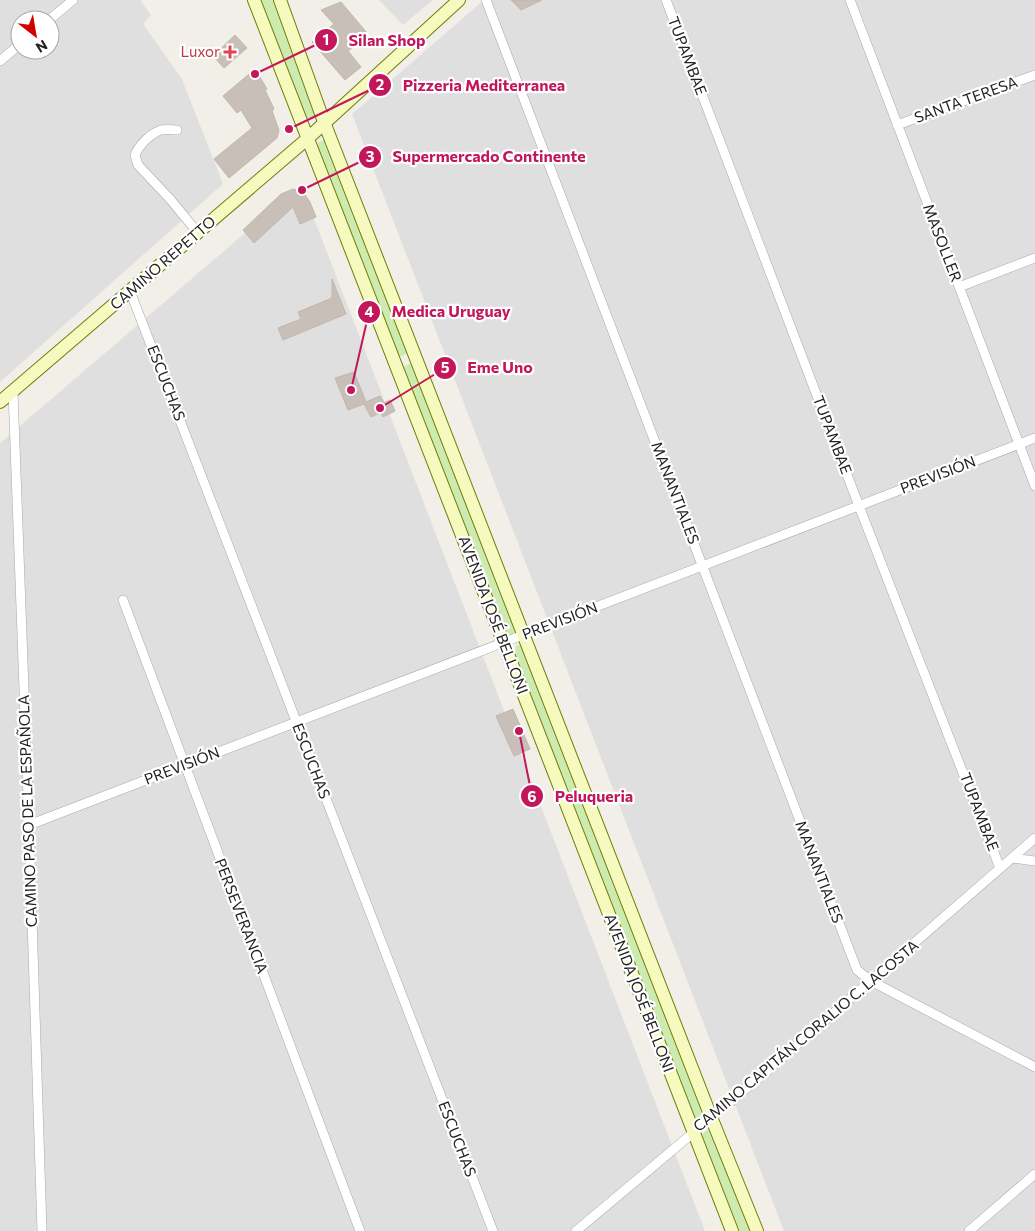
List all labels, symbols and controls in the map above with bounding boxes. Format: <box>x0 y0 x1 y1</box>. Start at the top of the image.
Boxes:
north arrow <box>10 10 60 60</box>
street label: TUPAMBAE <box>665 14 711 98</box>
callout: Silan Shop <box>314 25 436 56</box>
text: 1 <box>323 30 329 48</box>
text: Silan Shop <box>348 30 426 49</box>
text: N <box>33 37 51 57</box>
place label: Luxor <box>180 42 220 60</box>
marker: Luxor <box>224 46 236 58</box>
callout: Pizzeria Mediterranea <box>368 70 575 101</box>
street label: SANTA TERESA <box>912 72 1020 126</box>
text: 2 <box>376 75 384 93</box>
text: Pizzeria Mediterranea <box>403 75 565 94</box>
callout: Supermercado Continente <box>358 141 596 172</box>
text: Supermercado Continente <box>392 146 586 165</box>
text: 3 <box>366 147 375 165</box>
street label: MASOLLER <box>920 201 966 284</box>
street label: CAMINO REPETTO <box>106 212 219 313</box>
callout: Medica Uruguay <box>356 296 520 327</box>
text: Medica Uruguay <box>391 301 511 320</box>
text: 4 <box>364 302 374 320</box>
street label: ESCUCHAS <box>144 342 190 423</box>
callout: Eme Uno <box>432 352 543 383</box>
text: Eme Uno <box>467 357 533 376</box>
text: 5 <box>441 358 450 376</box>
street label: TUPAMBAE <box>810 393 856 477</box>
street label: MANANTIALES <box>648 439 704 547</box>
street label: PREVISIÓN <box>897 450 978 497</box>
street label: AVENIDA JOSÉ BELLONI <box>455 533 533 696</box>
street label: PREVISIÓN <box>519 596 600 643</box>
street label: CAMINO PASO DE LA ESPAÑOLA <box>14 695 40 927</box>
street label: ESCUCHAS <box>289 720 335 801</box>
street label: PREVISIÓN <box>141 741 222 788</box>
street label: TUPAMBAE <box>957 770 1003 854</box>
callout: Peluqueria <box>520 781 643 812</box>
text: Peluqueria <box>555 786 633 805</box>
text: 6 <box>527 787 537 805</box>
street label: MANANTIALES <box>792 818 848 926</box>
street label: PERSEVERANCIA <box>212 856 272 976</box>
street label: AVENIDA JOSÉ BELLONI <box>601 911 679 1074</box>
street label: CAMINO CAPITÁN CORALIO C. LACOSTA <box>688 935 922 1135</box>
street label: ESCUCHAS <box>435 1098 481 1179</box>

